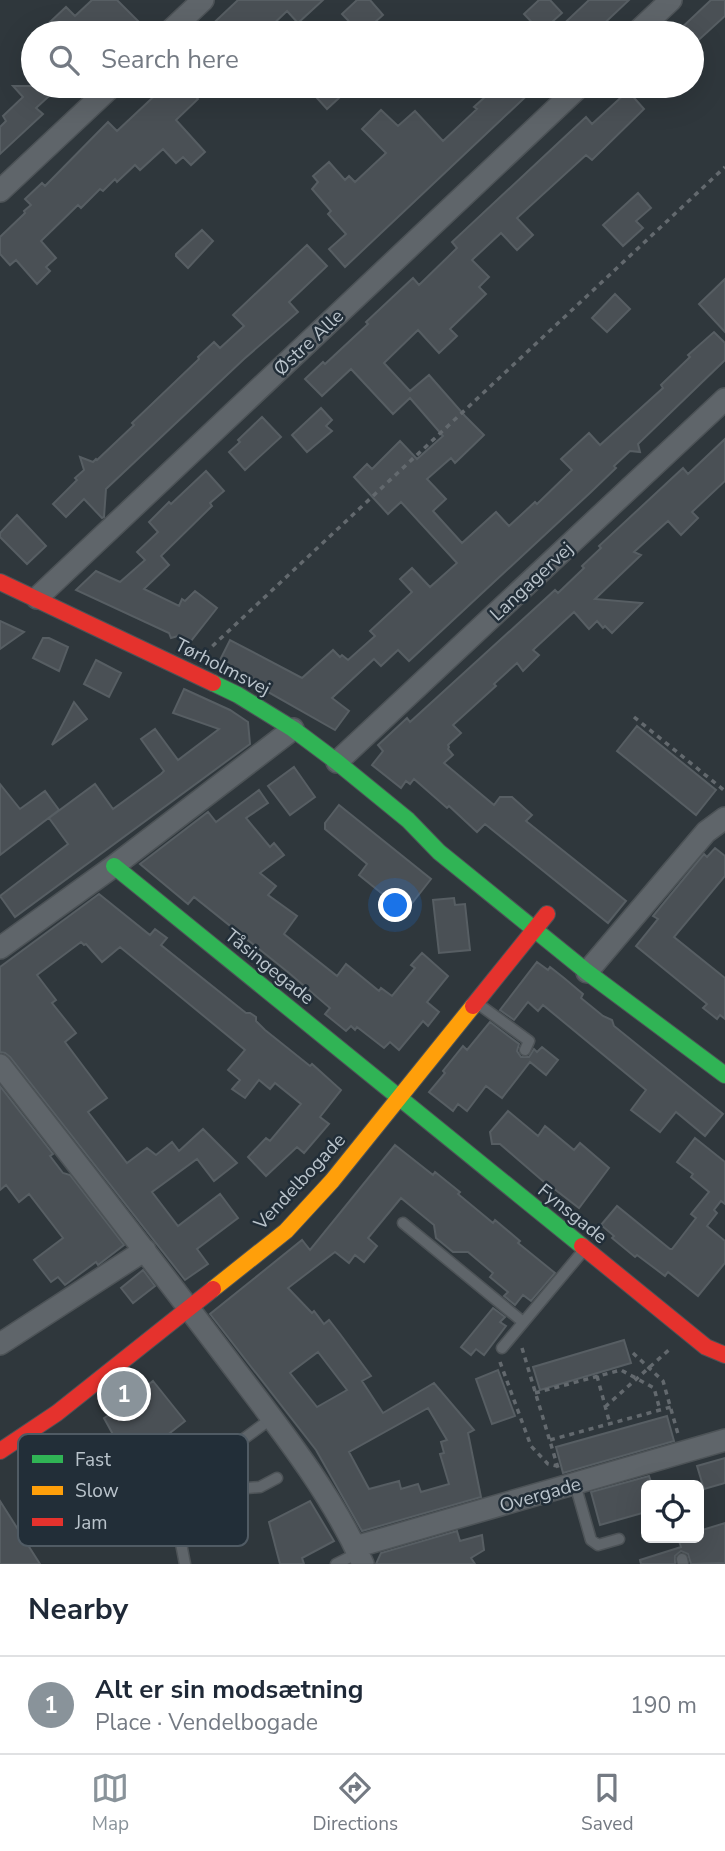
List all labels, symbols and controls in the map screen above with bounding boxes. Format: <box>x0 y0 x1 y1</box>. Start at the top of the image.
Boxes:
search box <box>21 21 704 98</box>
icon: search <box>45 41 83 79</box>
text: Search here <box>101 42 239 77</box>
street label: Østre Alle <box>268 304 349 382</box>
street label: Langagervej <box>484 536 579 627</box>
street label: Tørholmsvej <box>170 632 275 702</box>
your location <box>378 888 412 922</box>
street label: Tåsingegade <box>219 923 320 1011</box>
street label: Vendelbogade <box>247 1128 351 1237</box>
street label: Fynsgade <box>532 1178 613 1250</box>
pin: 1 <box>101 1368 147 1420</box>
legend <box>18 1434 248 1546</box>
text: Fast <box>75 1447 111 1473</box>
street label: Overgade <box>497 1471 584 1519</box>
text: Slow <box>75 1478 119 1504</box>
map controls <box>641 1480 704 1543</box>
button: locate <box>641 1480 704 1543</box>
text: Jam <box>74 1510 108 1536</box>
text: Nearby <box>28 1589 128 1630</box>
text: Alt er sin modsætning <box>95 1672 363 1707</box>
text: 1 <box>44 1690 58 1721</box>
text: 190 m <box>630 1690 697 1721</box>
text: Place · Vendelbogade <box>95 1707 318 1738</box>
tab: Map <box>91 1769 129 1837</box>
tab: Directions <box>312 1769 398 1837</box>
tab: Saved <box>581 1769 634 1837</box>

